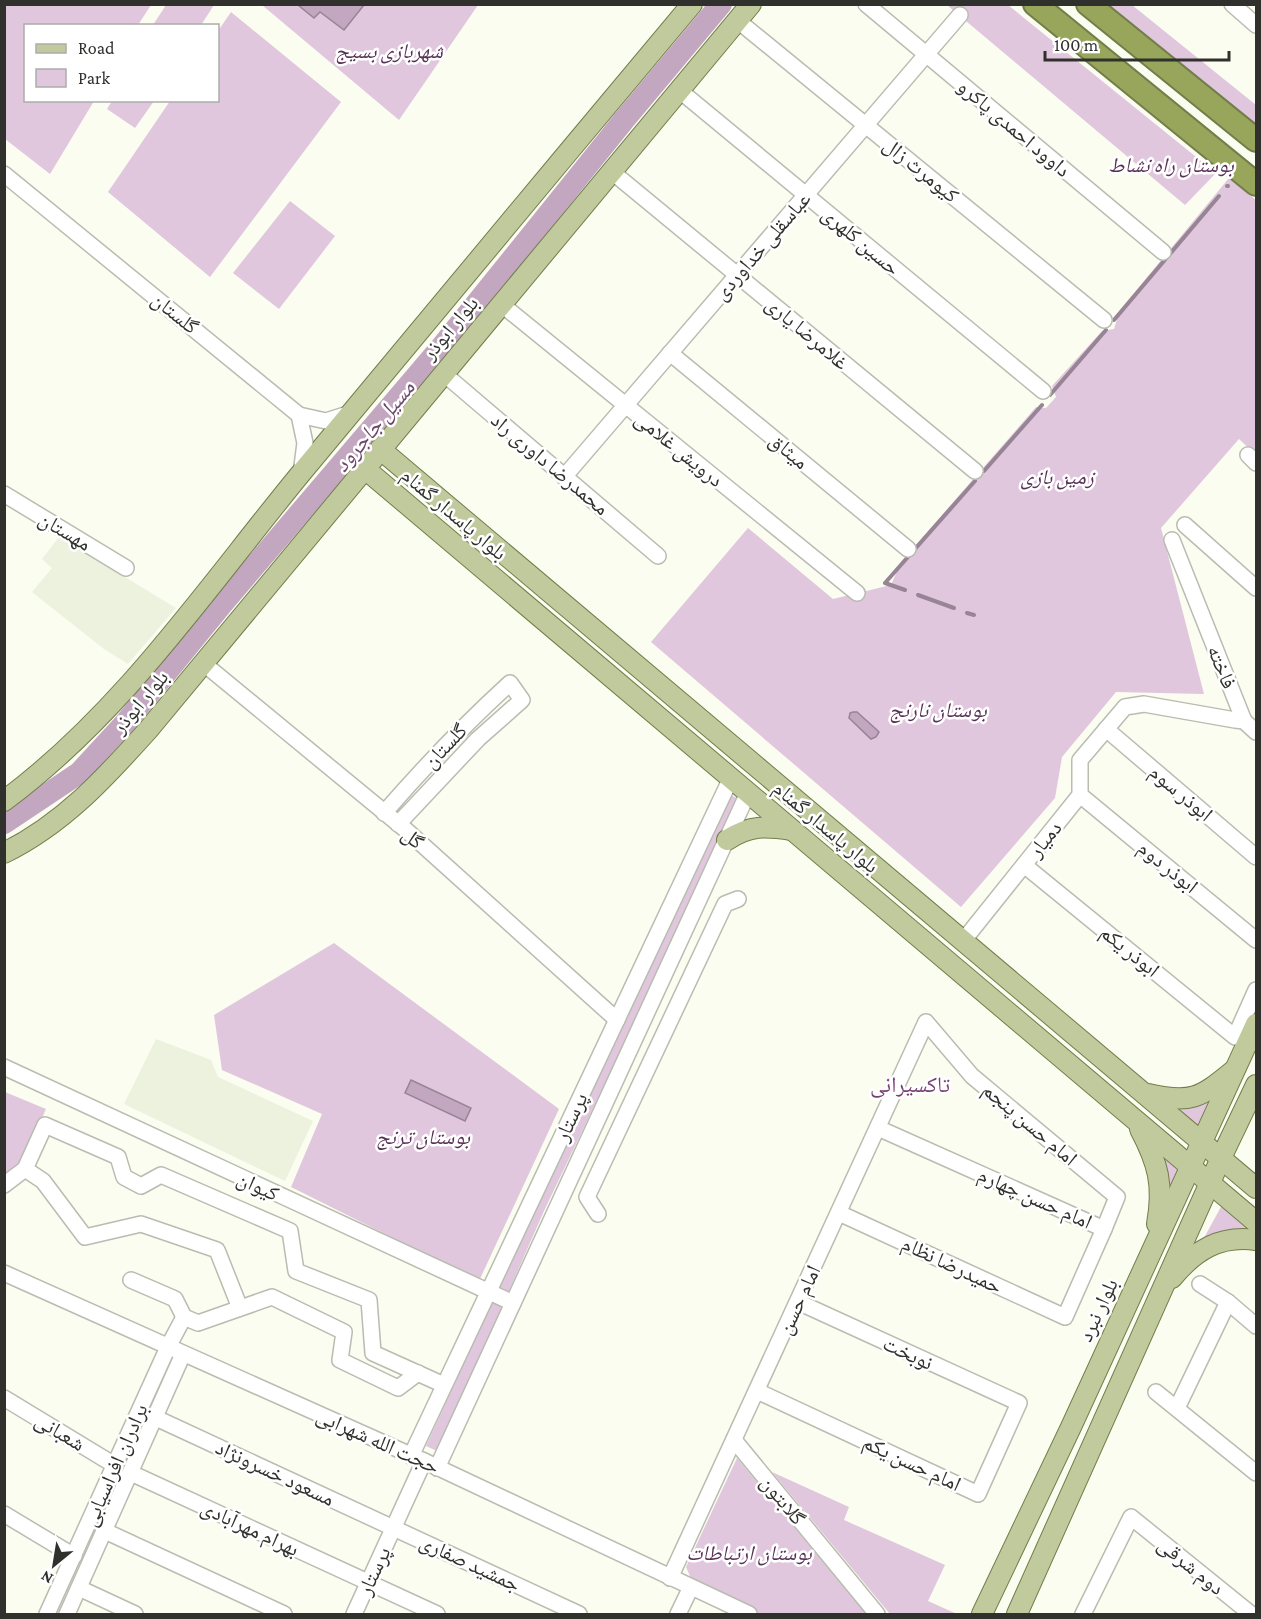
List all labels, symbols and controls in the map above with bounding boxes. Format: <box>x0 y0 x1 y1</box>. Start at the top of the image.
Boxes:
legend <box>24 24 219 102</box>
scale bar <box>1045 24 1230 62</box>
text: 100 m <box>1054 35 1099 55</box>
text: Road <box>78 38 115 58</box>
park label: شهربازی بسیج <box>335 39 444 64</box>
text: Park <box>78 68 110 88</box>
street label: داوود احمدی پاکرو <box>953 74 1075 182</box>
street label: کیومرث زال <box>879 132 964 208</box>
park label: بوستان راه نشاط <box>1108 153 1234 178</box>
street label: عباسقلی خداوردی <box>709 187 816 306</box>
street label: حسین کلهری <box>816 201 905 281</box>
street label: گلستان <box>147 287 203 339</box>
street label: بلوار ابوذر <box>416 291 483 365</box>
street label: غلامرضا یاری <box>761 291 854 375</box>
water label: مسیل جاجرود <box>329 375 420 477</box>
street label: درویش غلامی <box>629 406 728 493</box>
street label: محمدرضا داوری راد <box>486 408 614 520</box>
street label: میثاق <box>764 428 813 475</box>
street label: بلوار پاسدار گمنام <box>395 463 512 567</box>
park label: زمین بازی <box>1020 465 1096 490</box>
street label: مهستان <box>35 506 95 556</box>
street label: فاخته <box>1203 642 1241 692</box>
street label: بلوار ابوذر <box>106 665 173 739</box>
park label: بوستان نارنج <box>889 698 987 723</box>
street label: گلستان <box>418 718 472 773</box>
street label: ابوذر سوم <box>1143 760 1218 828</box>
street label: بلوار پاسدار گمنام <box>767 776 884 880</box>
street label: دمیار <box>1023 816 1067 863</box>
street label: گل <box>396 822 429 855</box>
street label: ابوذر دوم <box>1132 836 1203 900</box>
street label: ابوذر یکم <box>1094 920 1164 984</box>
district label: تاکسیرانی <box>870 1072 951 1098</box>
street label: امام حسن پنجم <box>977 1078 1082 1172</box>
street label: پرستار <box>549 1089 593 1146</box>
park label: بوستان ترنج <box>376 1125 470 1150</box>
street label: امام حسن چهارم <box>973 1162 1096 1236</box>
street label: کیوان <box>233 1166 283 1206</box>
street label: حمیدرضا نظام <box>897 1231 1006 1301</box>
street label: امام حسن <box>773 1262 827 1339</box>
street label: بلوار نبرد <box>1073 1275 1123 1345</box>
street label: نوبخت <box>879 1331 937 1375</box>
street label: برادران افراسیابی <box>77 1400 154 1530</box>
street label: حجت الله شهرابی <box>312 1403 443 1480</box>
street label: شعبانی <box>30 1408 89 1457</box>
street label: امام حسن یکم <box>858 1430 965 1498</box>
street label: مسعود خسرونژاد <box>212 1435 338 1511</box>
street label: گلابتون <box>756 1470 810 1530</box>
street label: بهرام مهرآبادی <box>196 1495 303 1563</box>
street label: جمشید صفاری <box>416 1529 524 1597</box>
street label: دوم شرقی <box>1152 1532 1229 1602</box>
north arrow <box>24 1535 84 1595</box>
park label: بوستان ارتباطات <box>686 1541 812 1566</box>
street label: پرستار <box>352 1543 396 1600</box>
text: N <box>38 1567 56 1588</box>

